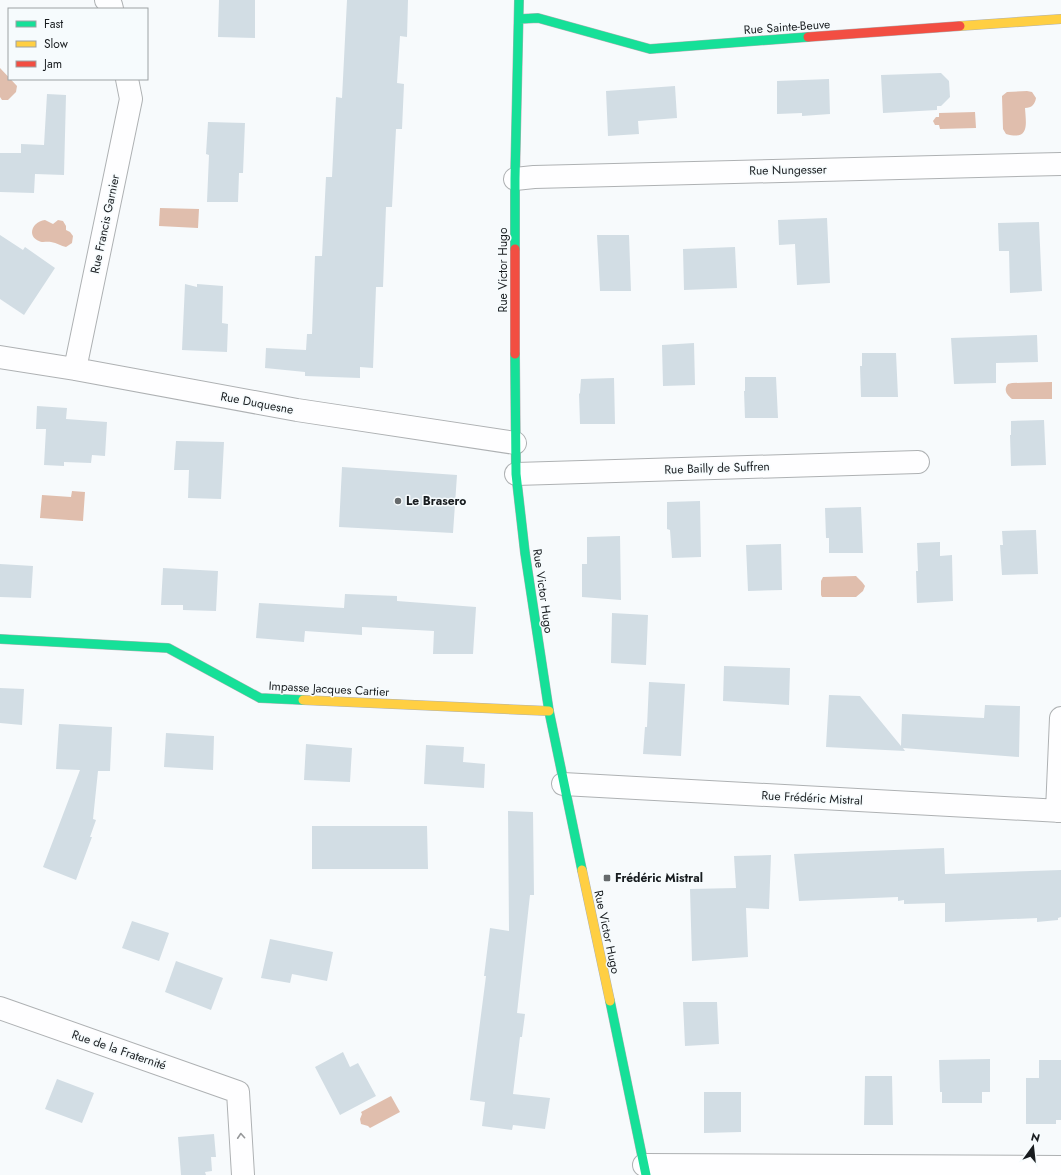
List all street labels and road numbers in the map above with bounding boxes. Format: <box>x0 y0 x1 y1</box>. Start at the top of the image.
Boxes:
street label: Rue Sainte-Beuve <box>743 15 831 39</box>
street label: Rue Nungesser <box>749 160 828 180</box>
street label: Rue Francis Garnier <box>86 172 124 275</box>
street label: Rue Victor Hugo <box>494 227 512 313</box>
street label: Rue Duquesne <box>219 387 295 419</box>
street label: Rue Bailly de Suffren <box>664 457 770 479</box>
street label: Rue Victor Hugo <box>528 548 558 635</box>
street label: Impasse Jacques Cartier <box>268 677 391 701</box>
street label: Rue Frédéric Mistral <box>761 786 863 810</box>
street label: Rue Victor Hugo <box>589 889 625 976</box>
street label: Rue de la Fraternité <box>69 1025 169 1075</box>

